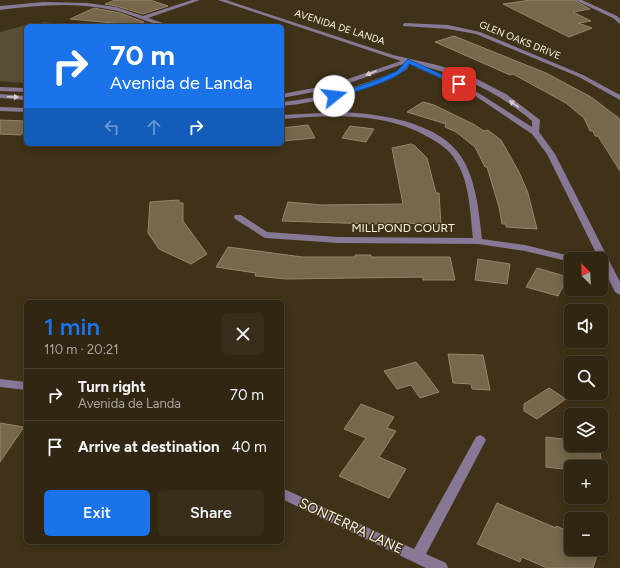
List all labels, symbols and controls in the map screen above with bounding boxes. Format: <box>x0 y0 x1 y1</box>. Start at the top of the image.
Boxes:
street label: AVENIDA DE LANDA <box>293 6 387 48</box>
street label: GLEN OAKS DRIVE <box>477 18 563 62</box>
text: 70 m <box>110 38 175 72</box>
icon: right <box>44 40 96 92</box>
pin <box>442 67 476 101</box>
one-way arrow <box>364 71 376 77</box>
text: Avenida de Landa <box>110 72 252 94</box>
icon: arrive <box>448 73 470 95</box>
position arrow <box>313 75 355 117</box>
one-way arrow <box>7 94 20 100</box>
one-way arrow <box>509 100 519 108</box>
icon: left <box>101 116 123 138</box>
icon: ahead <box>143 116 165 138</box>
icon: right <box>185 116 207 138</box>
street label: MILLPOND COURT <box>351 221 455 235</box>
north arrow <box>564 252 608 296</box>
map controls <box>564 252 608 556</box>
button: sound <box>564 304 608 348</box>
text: 1 min <box>44 312 100 341</box>
button: close <box>222 313 264 355</box>
text: 110 m · 20:21 <box>44 342 119 357</box>
button: search <box>564 356 608 400</box>
text: Turn right <box>78 378 146 396</box>
icon: right <box>44 384 66 406</box>
text: 70 m <box>230 386 264 404</box>
text: Avenida de Landa <box>78 396 181 411</box>
button: layers <box>564 408 608 452</box>
icon: arrive <box>44 436 66 458</box>
text: Arrive at destination <box>78 438 219 456</box>
text: 40 m <box>231 438 267 456</box>
button: + <box>564 460 608 504</box>
button: Exit <box>44 490 150 536</box>
button: Share <box>158 490 264 536</box>
street label: SONTERRA LANE <box>296 494 406 558</box>
button: − <box>564 512 608 556</box>

